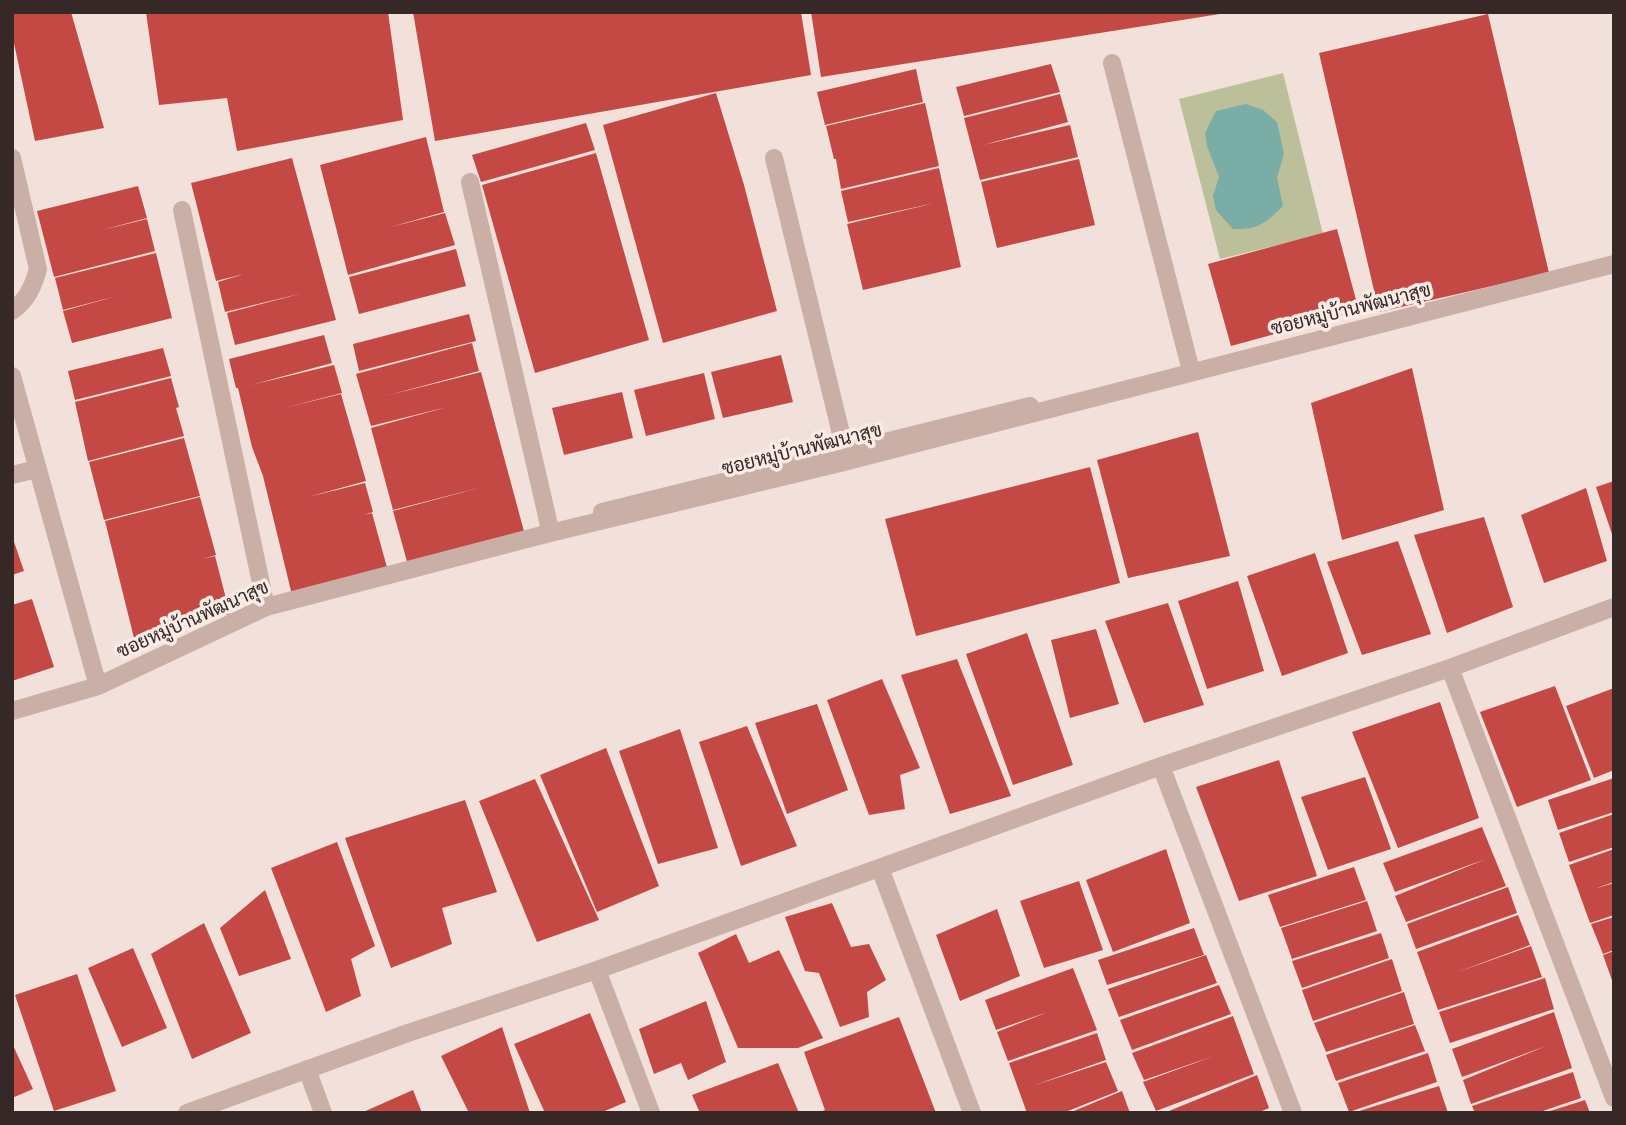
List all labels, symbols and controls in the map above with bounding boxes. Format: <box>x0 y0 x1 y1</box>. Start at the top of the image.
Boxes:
street label: ซอยหมู่บ้านพัฒนาสุข <box>1269 279 1433 341</box>
street label: ซอยหมู่บ้านพัฒนาสุข <box>720 419 884 481</box>
street label: ซอยหมู่บ้านพัฒนาสุข <box>113 576 273 664</box>

